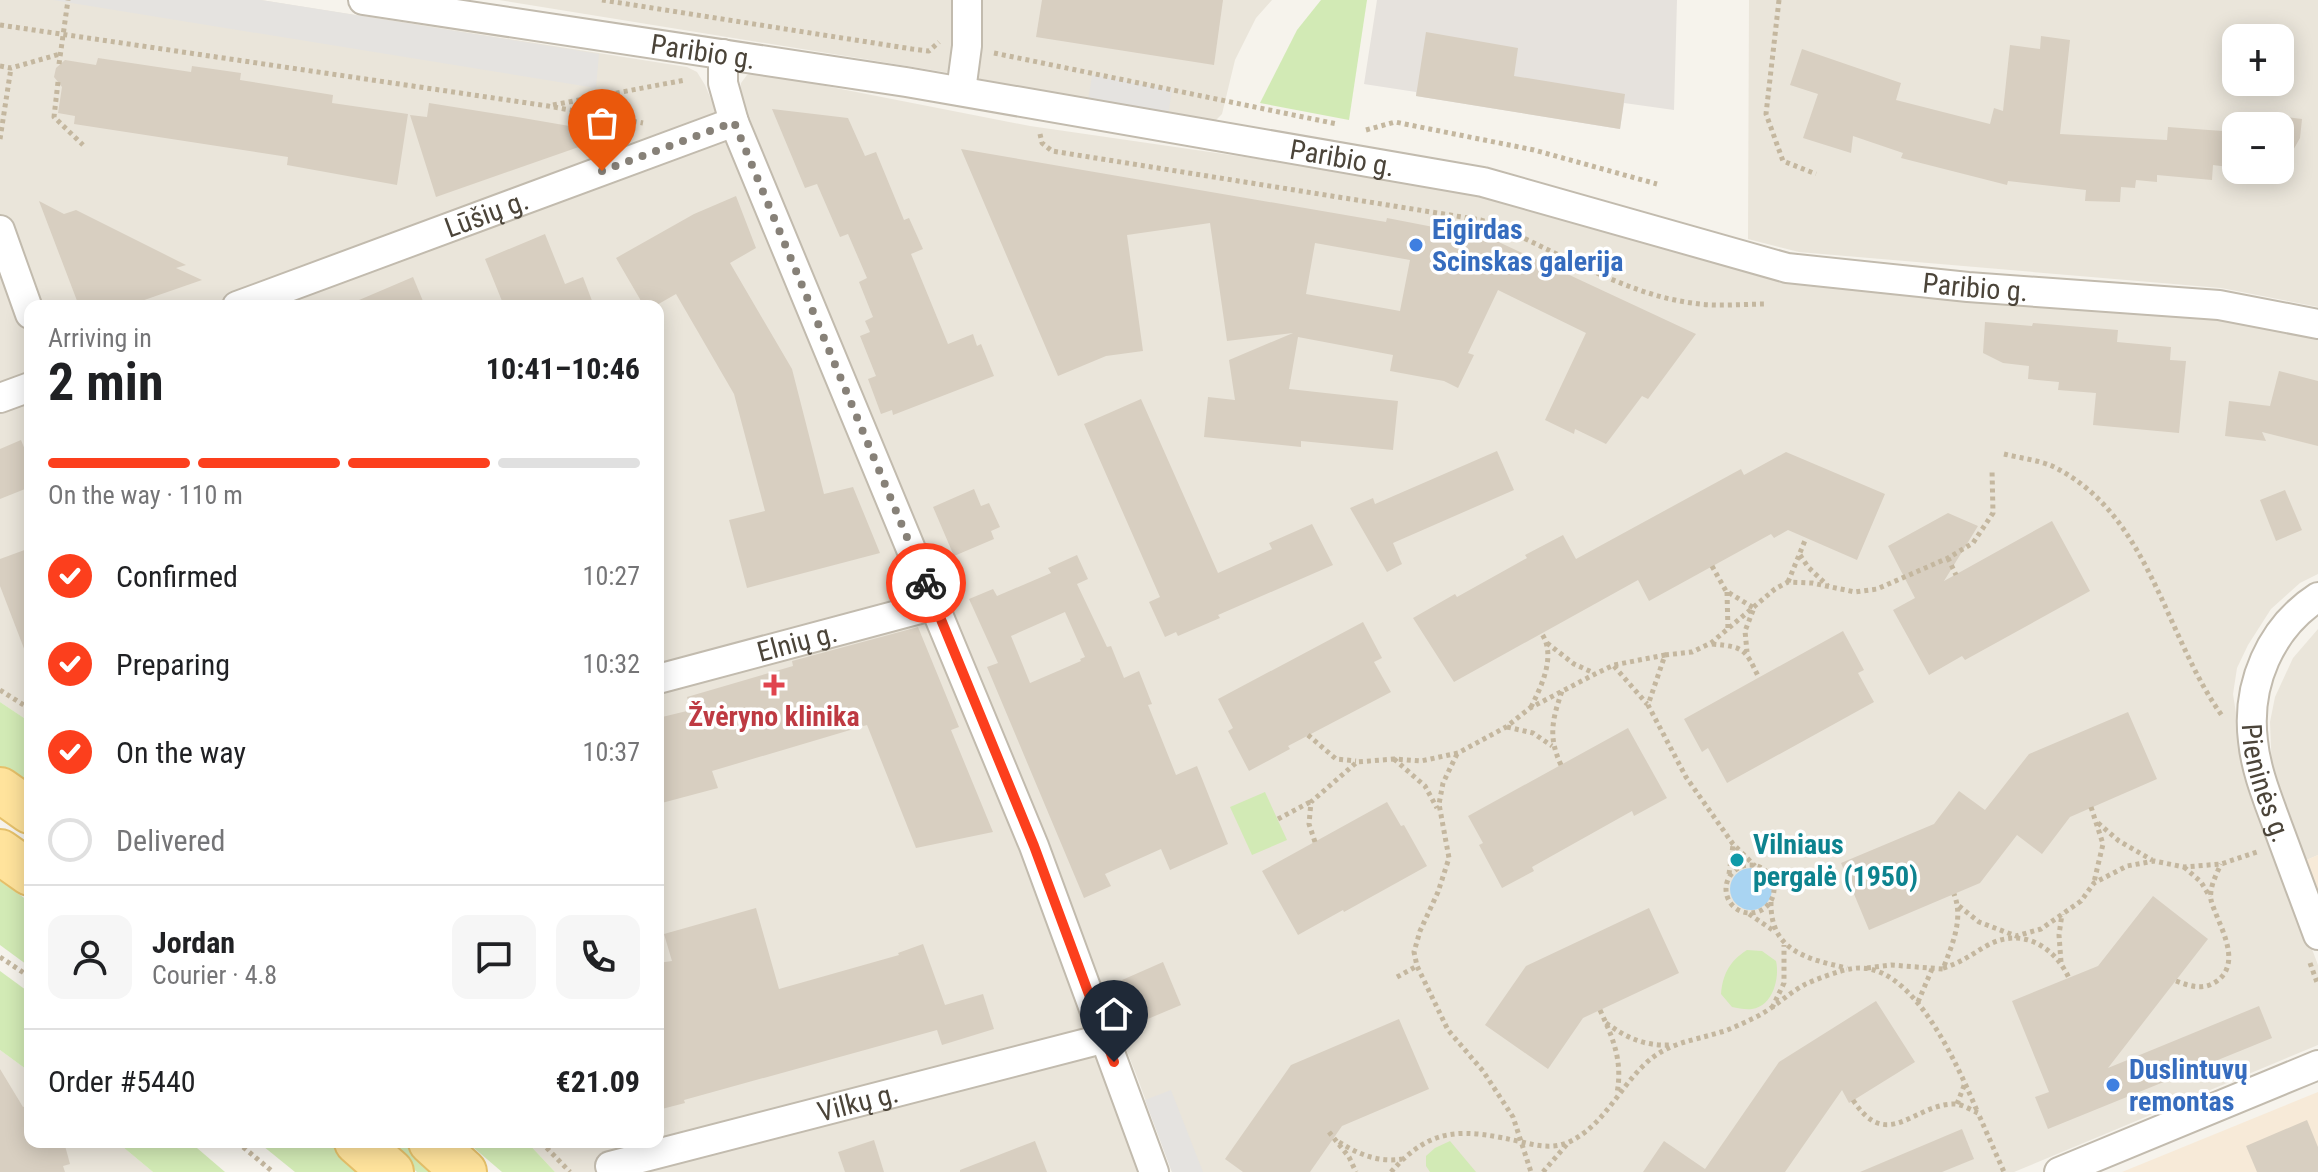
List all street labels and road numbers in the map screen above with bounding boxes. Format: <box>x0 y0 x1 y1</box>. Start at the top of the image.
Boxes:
street label: Paribio g. <box>648 28 758 76</box>
street label: Paribio g. <box>1287 133 1397 183</box>
street label: Lūšių g. <box>440 184 533 245</box>
street label: Paribio g. <box>1921 266 2029 308</box>
street label: Elnių g. <box>754 616 841 669</box>
street label: Pieninės g. <box>2235 723 2298 847</box>
street label: Vilkų g. <box>814 1076 902 1129</box>

